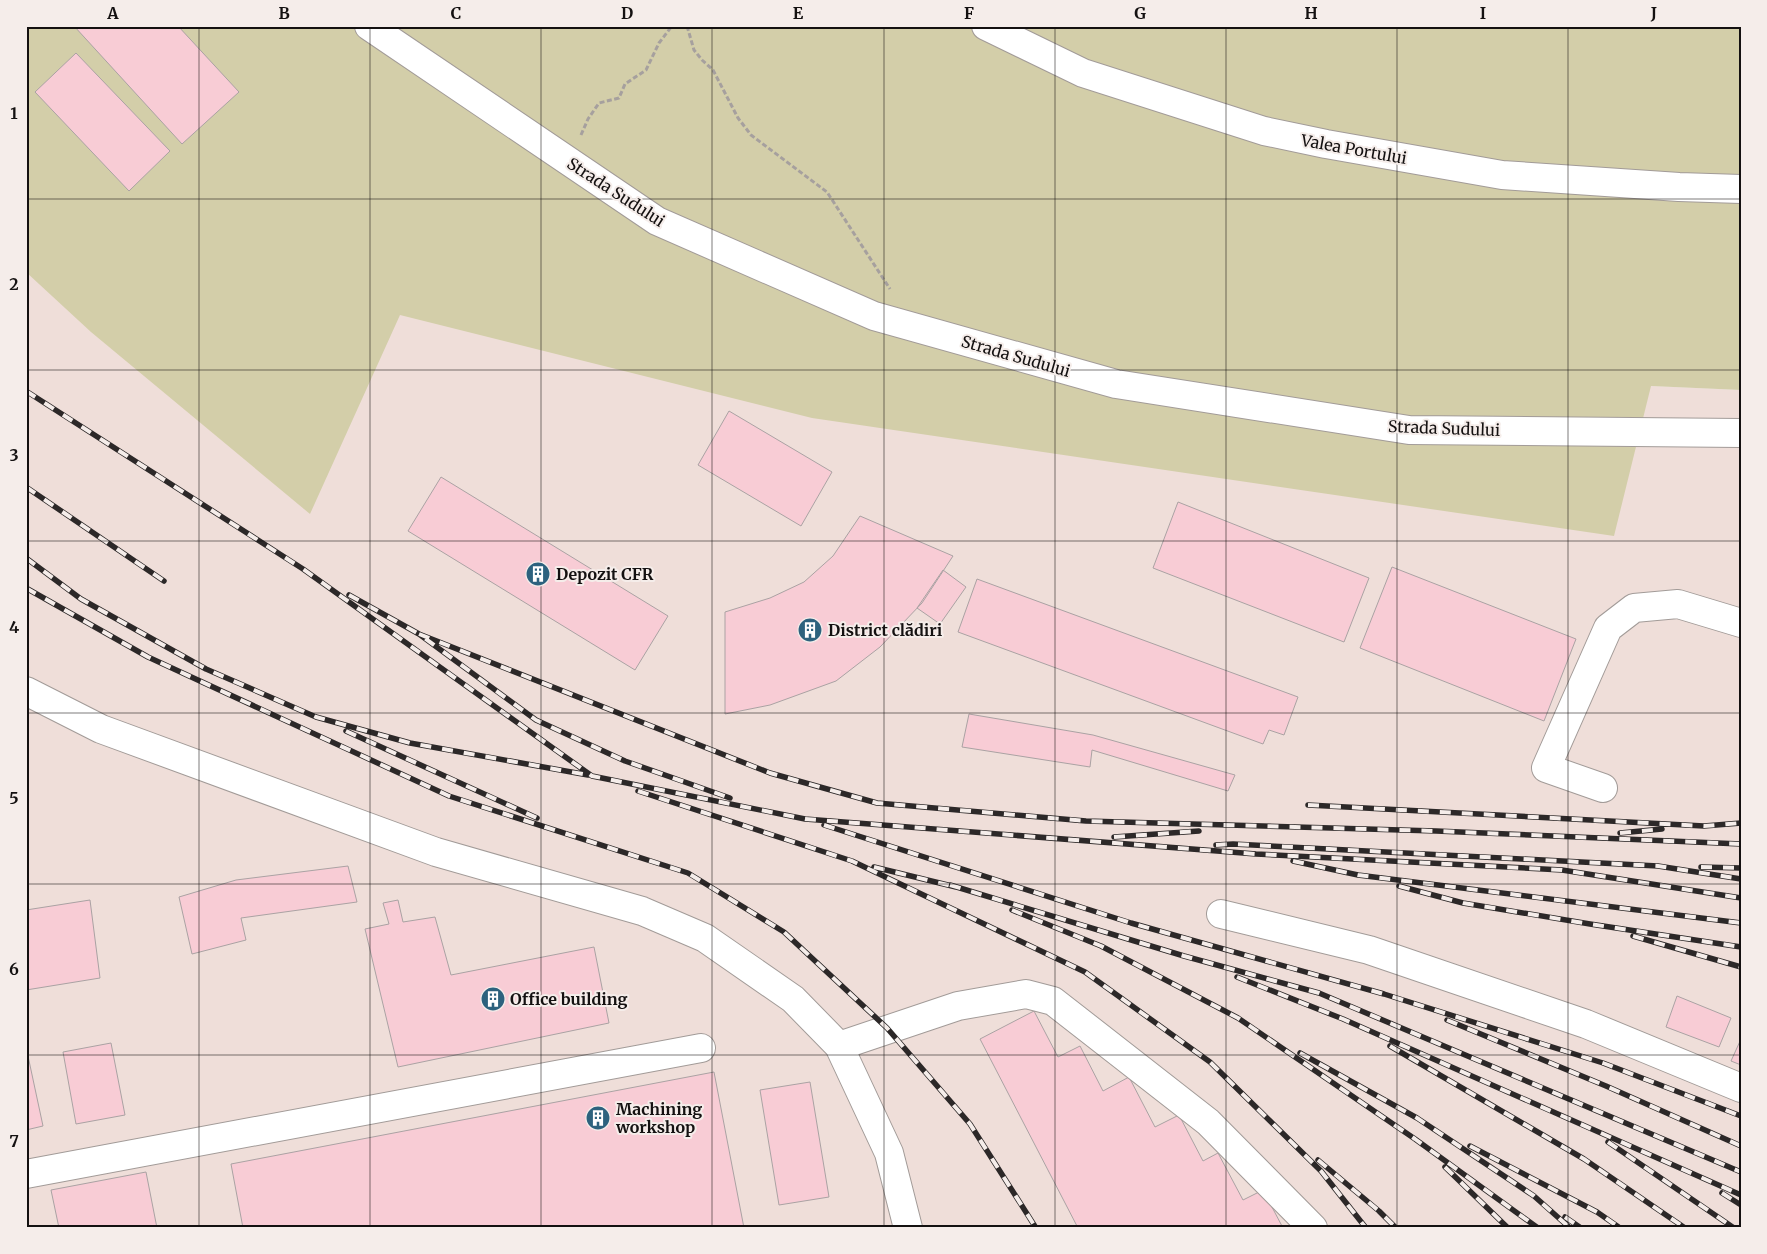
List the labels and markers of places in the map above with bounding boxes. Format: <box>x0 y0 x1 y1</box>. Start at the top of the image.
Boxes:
building icon: Depozit CFR <box>525 561 551 587</box>
place label: Depozit CFR <box>556 564 654 584</box>
building icon: District clădiri <box>797 617 823 643</box>
place label: District clădiri <box>828 620 943 640</box>
building icon: Office building <box>480 986 506 1012</box>
place label: Office building <box>510 989 627 1009</box>
place label: Machining workshop <box>615 1099 702 1137</box>
building icon: Machining workshop <box>585 1105 611 1131</box>

